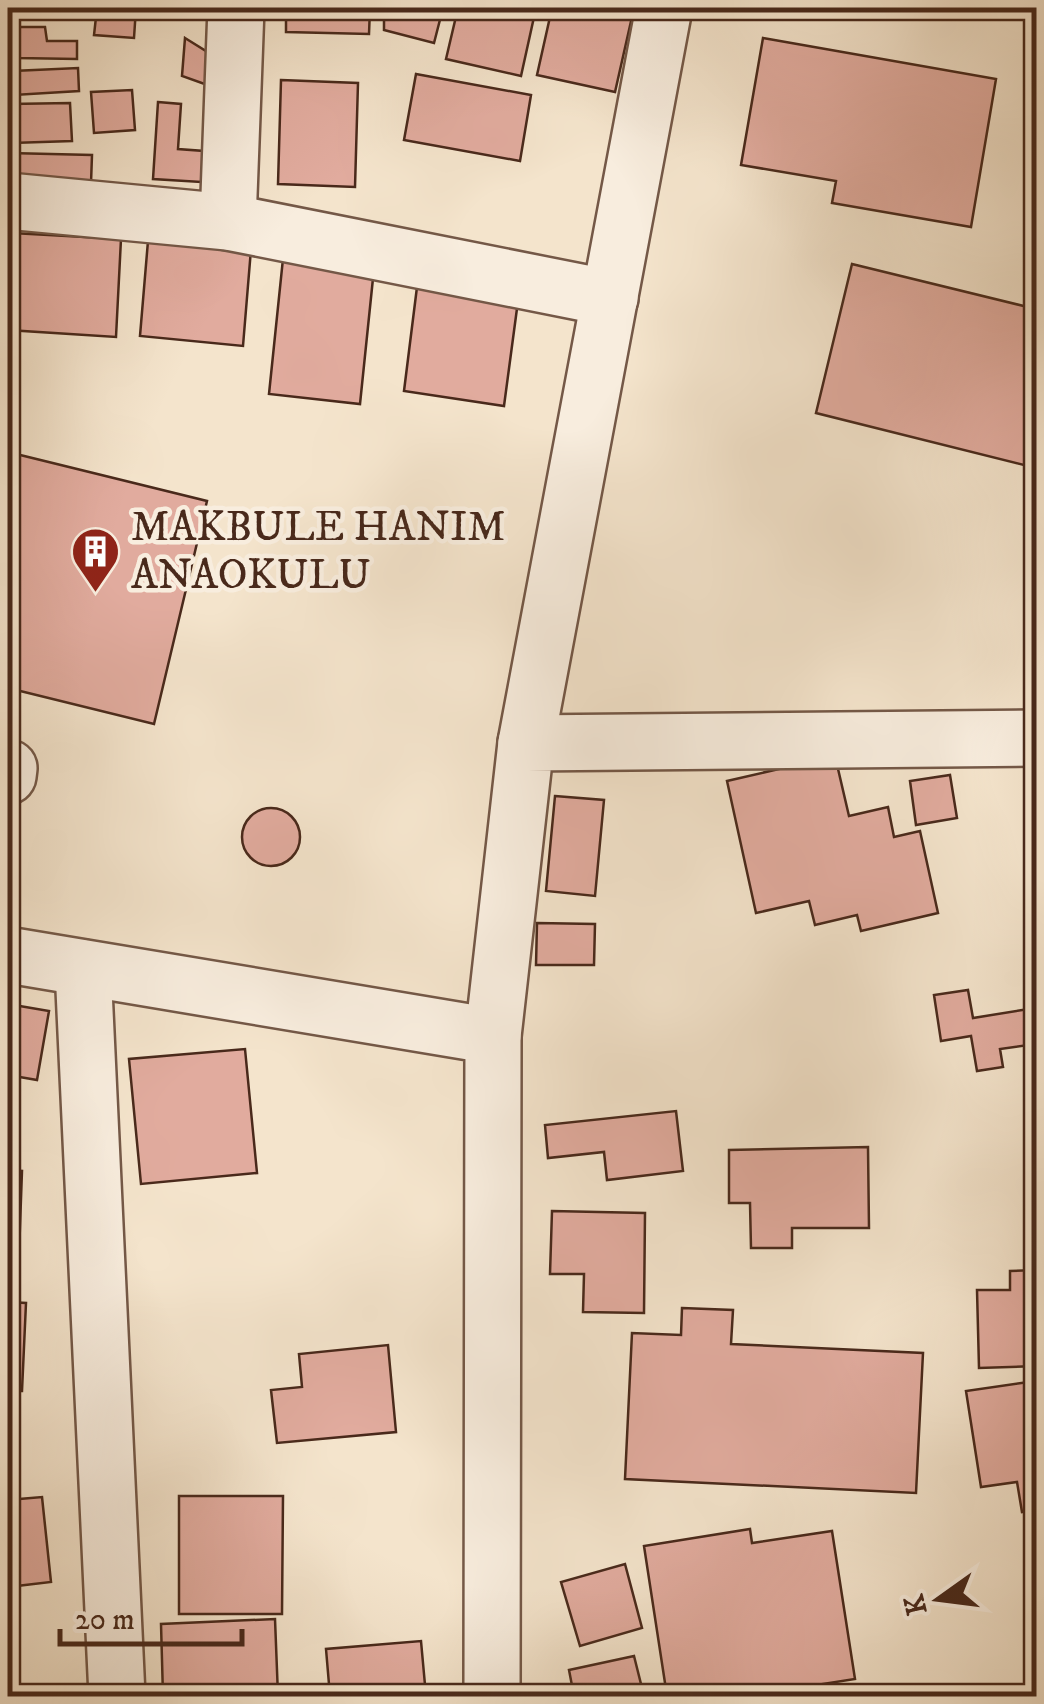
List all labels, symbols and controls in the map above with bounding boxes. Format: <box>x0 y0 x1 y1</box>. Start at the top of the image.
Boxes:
place label: MAKBULE HANIM ANAOKULU <box>131 502 506 602</box>
building icon: MAKBULE HANIM ANAOKULU <box>70 526 122 594</box>
north arrow <box>889 1549 989 1649</box>
scale bar <box>60 1584 242 1646</box>
text: K <box>897 1590 936 1618</box>
text: 20 m <box>75 1602 135 1639</box>

